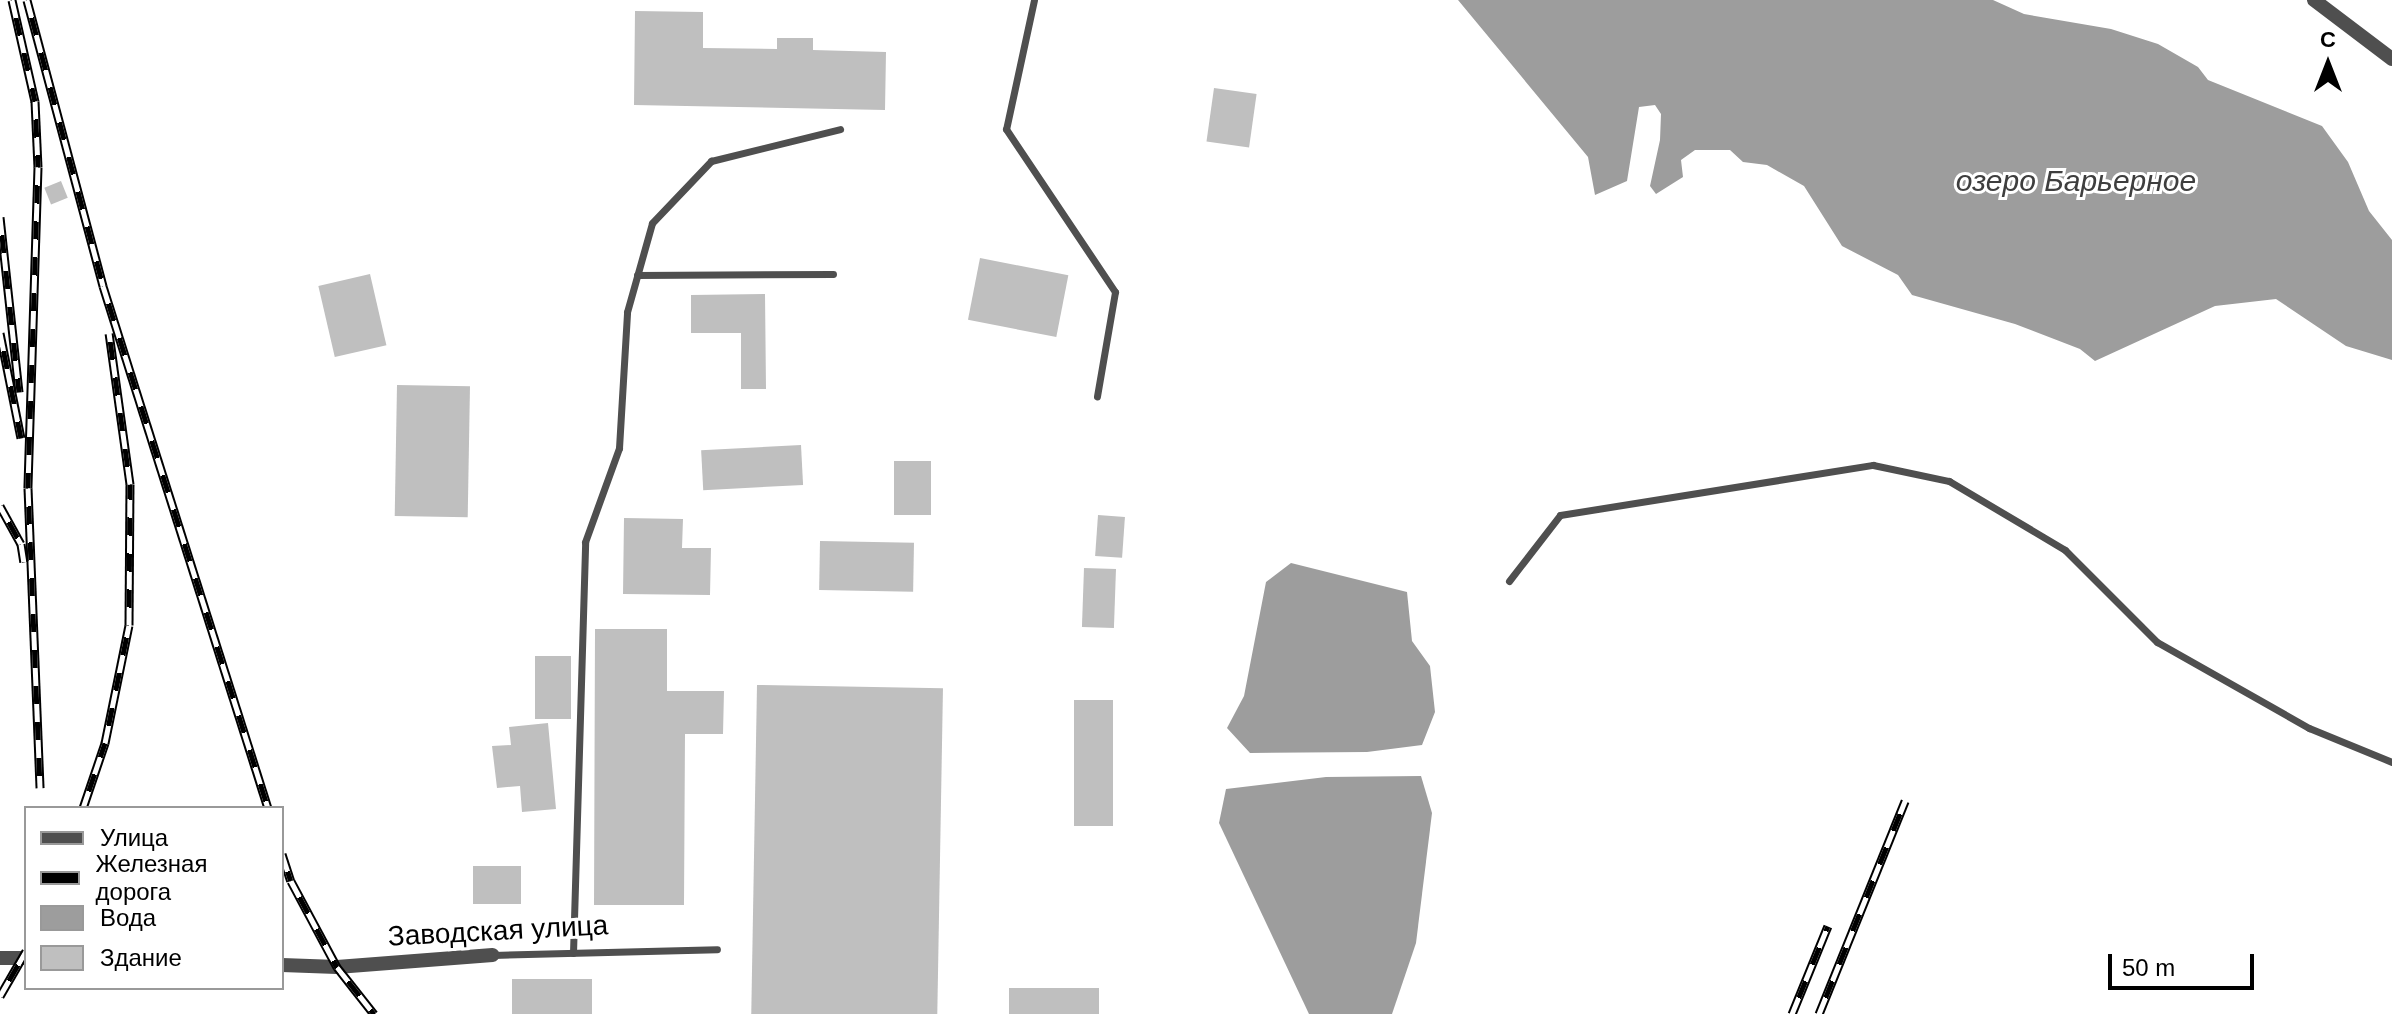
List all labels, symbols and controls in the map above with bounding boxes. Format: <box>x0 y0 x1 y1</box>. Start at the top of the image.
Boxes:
north arrow <box>2288 24 2368 104</box>
text: С <box>2320 27 2336 52</box>
water label: озеро Барьерное <box>1956 163 2196 199</box>
legend <box>24 806 284 990</box>
text: Улица <box>100 824 168 851</box>
text: Железная дорога <box>96 850 207 905</box>
text: Вода <box>100 904 156 931</box>
street label: Заводская улица <box>387 908 609 954</box>
scale bar <box>2112 938 2258 988</box>
text: Здание <box>100 944 182 971</box>
text: 50 m <box>2122 954 2175 981</box>

